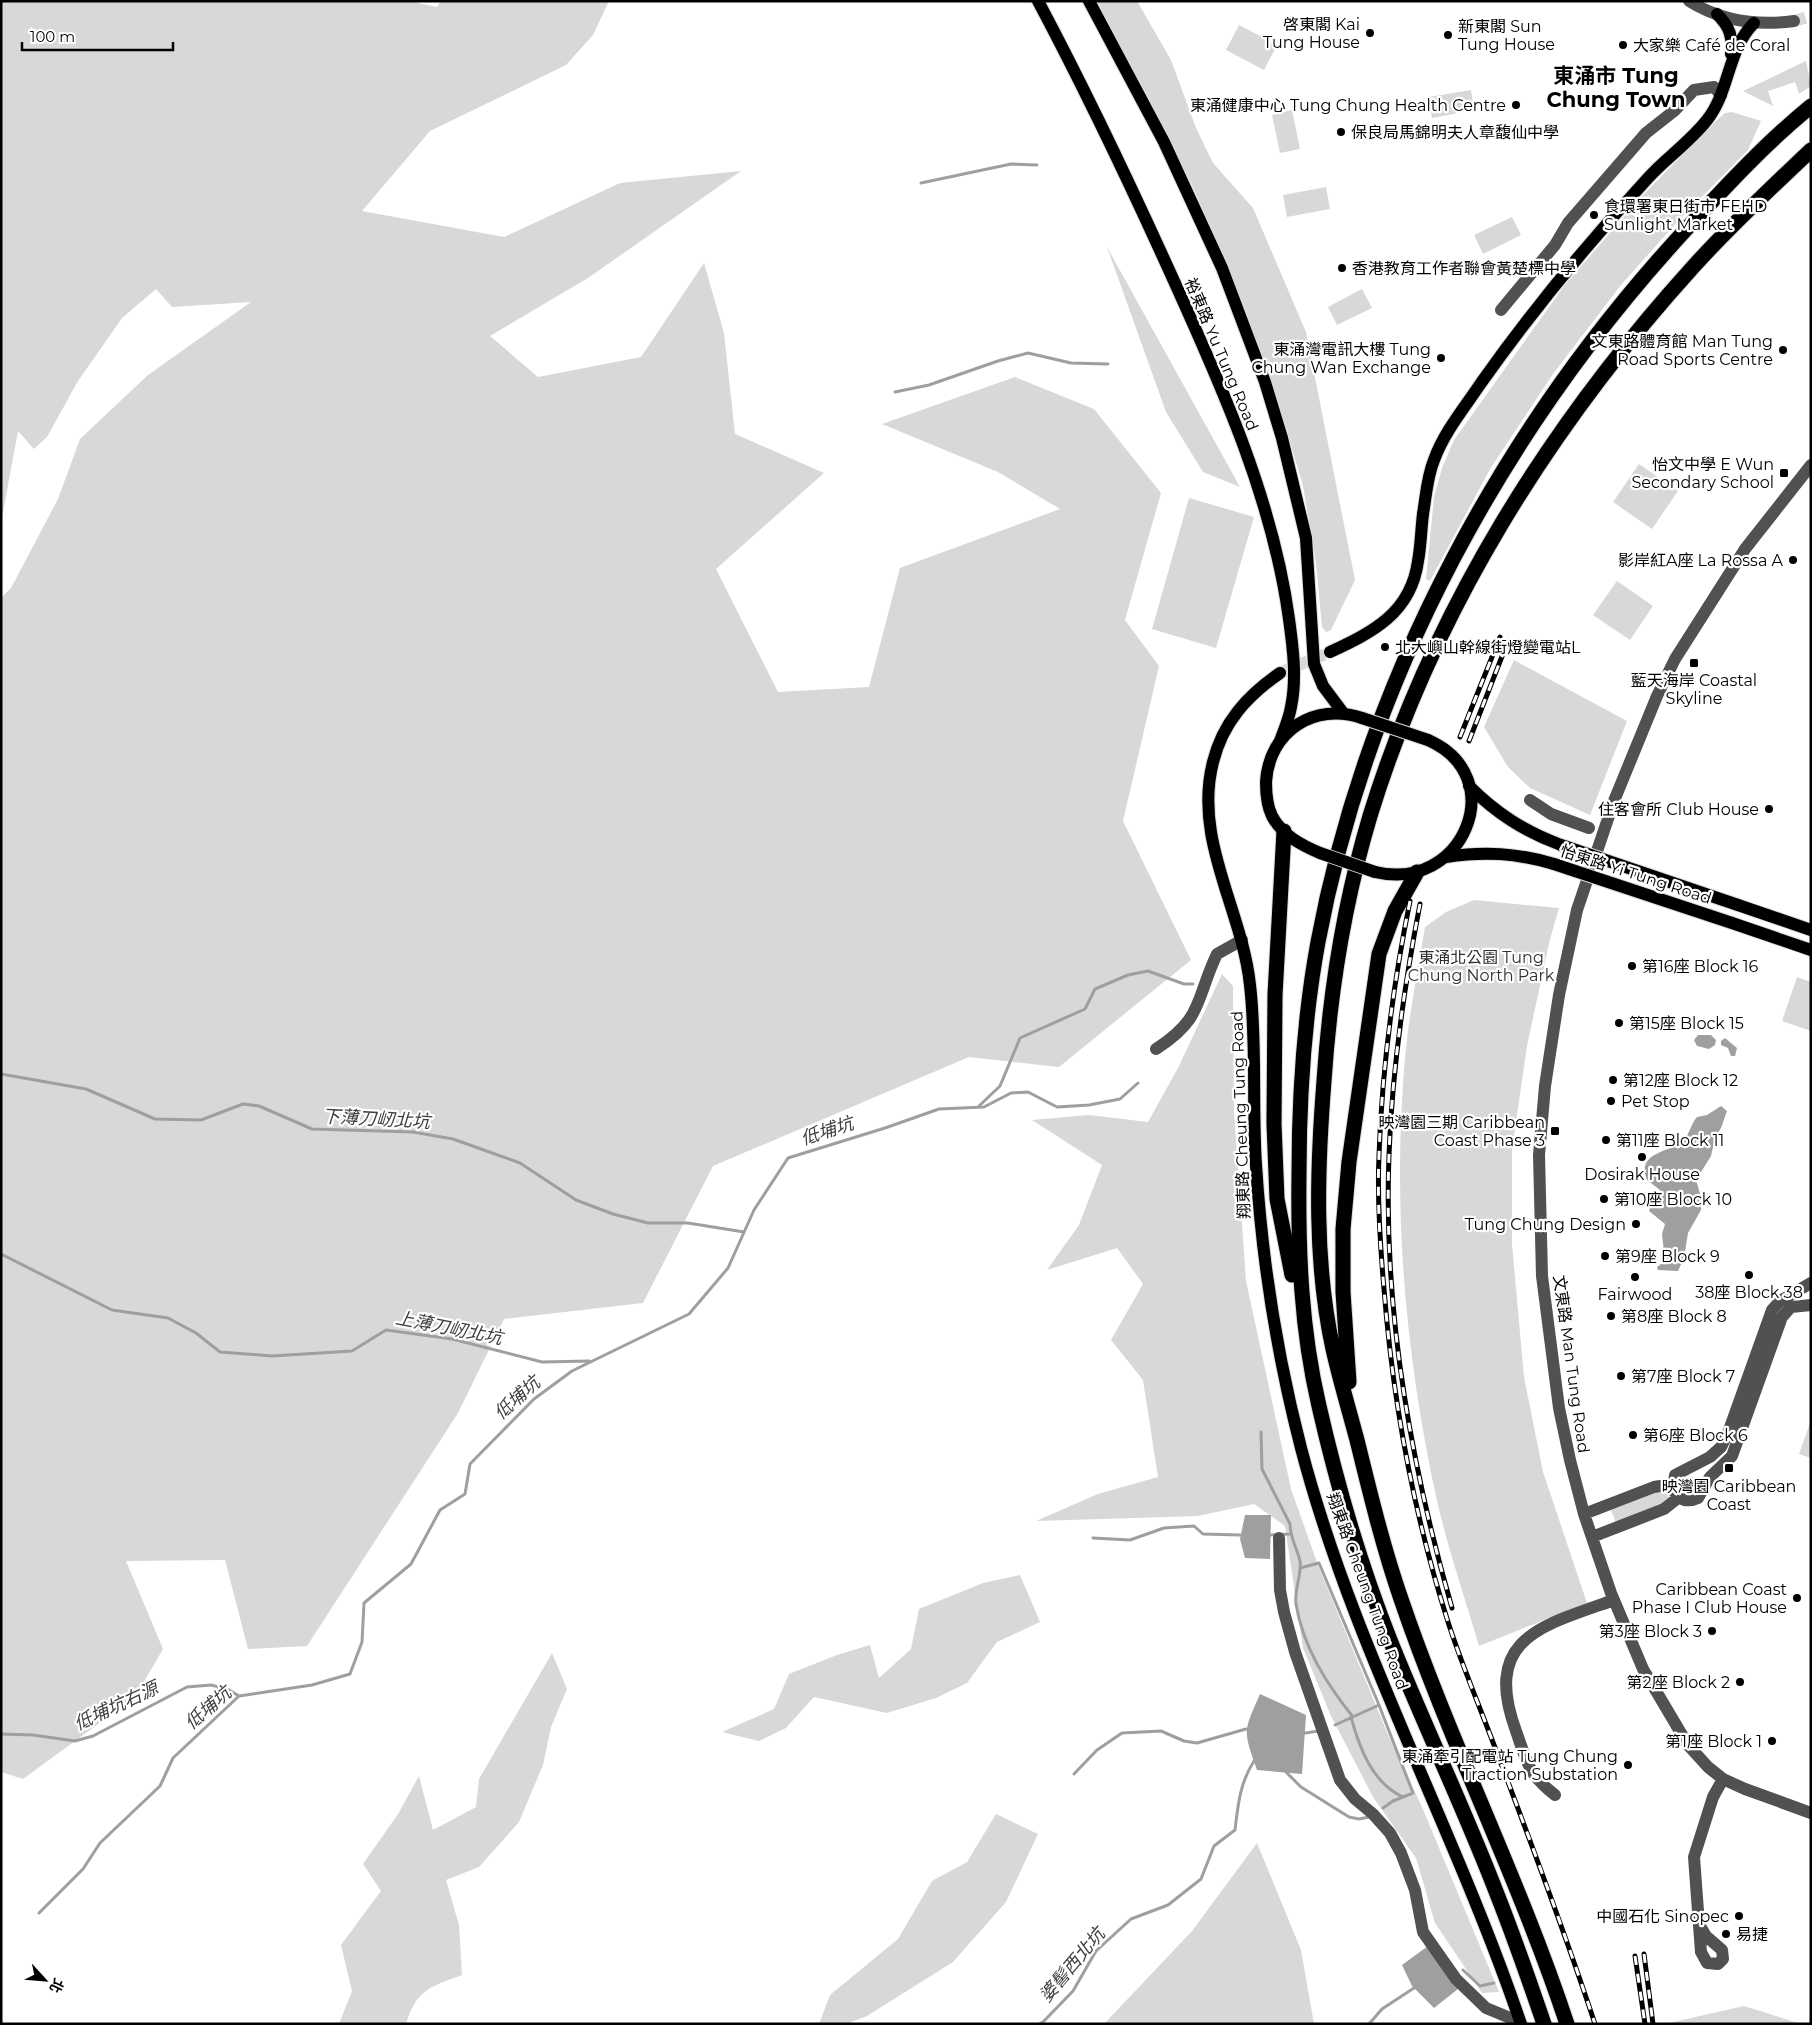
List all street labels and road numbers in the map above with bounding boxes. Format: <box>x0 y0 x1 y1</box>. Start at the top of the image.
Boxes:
street label: 裕東路 Yu Tung Road <box>1181 275 1262 434</box>
street label: 怡東路 Yi Tung Road <box>1558 841 1714 908</box>
street label: 翔東路 Cheung Tung Road <box>1227 1011 1254 1219</box>
street label: 文東路 Man Tung Road <box>1550 1274 1593 1454</box>
street label: 翔東路 Cheung Tung Road <box>1323 1490 1412 1692</box>

